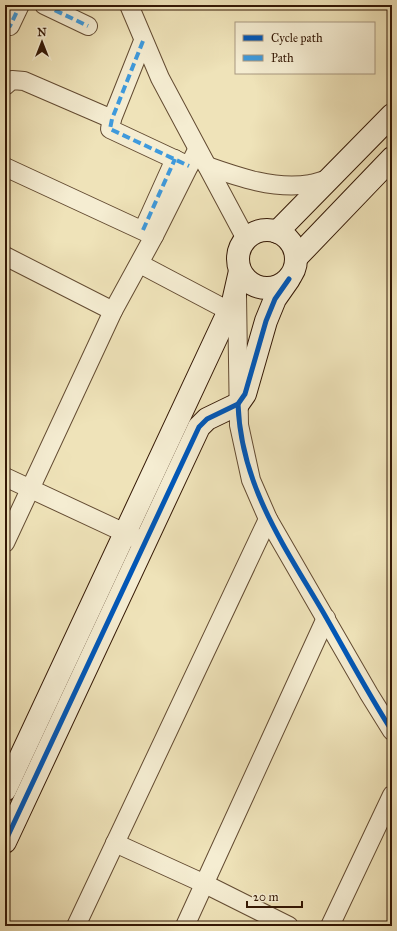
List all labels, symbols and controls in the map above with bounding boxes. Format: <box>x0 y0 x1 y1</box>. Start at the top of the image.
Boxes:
north arrow <box>22 22 62 62</box>
legend <box>235 22 375 74</box>
text: N <box>37 26 47 39</box>
text: Cycle path <box>271 31 323 45</box>
text: Path <box>271 51 294 65</box>
scale bar <box>247 883 302 909</box>
text: 20 m <box>253 890 279 904</box>

